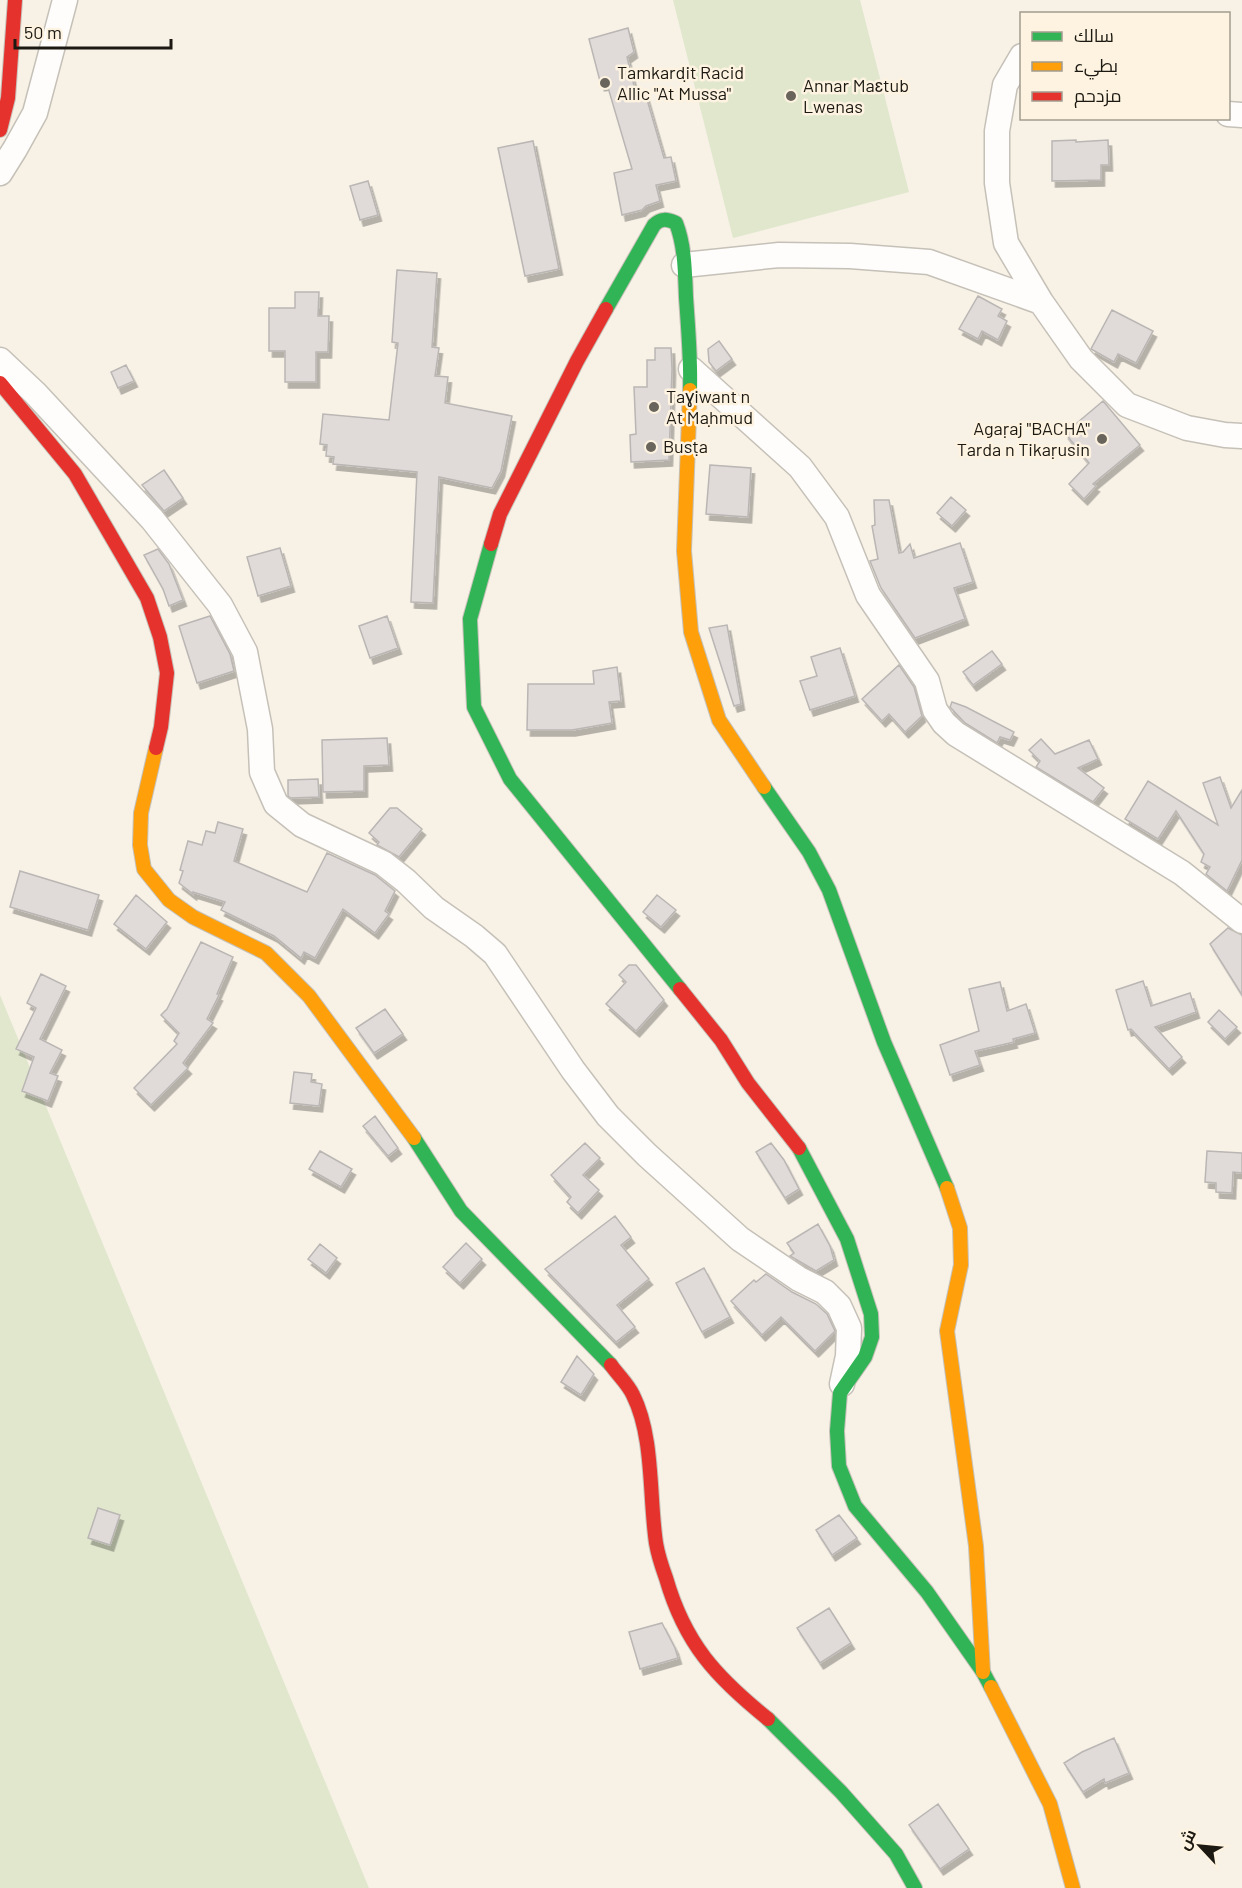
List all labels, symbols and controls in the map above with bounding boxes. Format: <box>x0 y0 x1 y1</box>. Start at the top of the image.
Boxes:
scale bar <box>15 12 171 50</box>
legend <box>1020 12 1230 120</box>
text: 50 m <box>24 21 62 43</box>
text: سالك <box>1074 24 1114 46</box>
text: بطيء <box>1074 54 1118 80</box>
place label: Tamkarḍit Racid Allic "At Mussa" <box>617 61 744 104</box>
place label: Annar Maɛtub Lwenas <box>803 74 909 117</box>
marker: Tamkarḍit Racid Allic "At Mussa" <box>598 76 612 90</box>
text: مزدحم <box>1074 84 1122 108</box>
marker: Annar Maɛtub Lwenas <box>784 89 798 103</box>
place label: Taɣiwant n At Maḥmud <box>666 385 753 428</box>
marker: Taɣiwant n At Maḥmud <box>647 400 661 414</box>
place label: Agaṛaj "BACHA" Tarda n Tikaṛusin <box>957 417 1090 460</box>
marker: Agaṛaj "BACHA" Tarda n Tikaṛusin <box>1095 432 1109 446</box>
place label: Busṭa <box>663 435 708 457</box>
marker: Busṭa <box>644 440 658 454</box>
north arrow <box>1170 1816 1230 1876</box>
text: ش <box>1173 1826 1200 1853</box>

